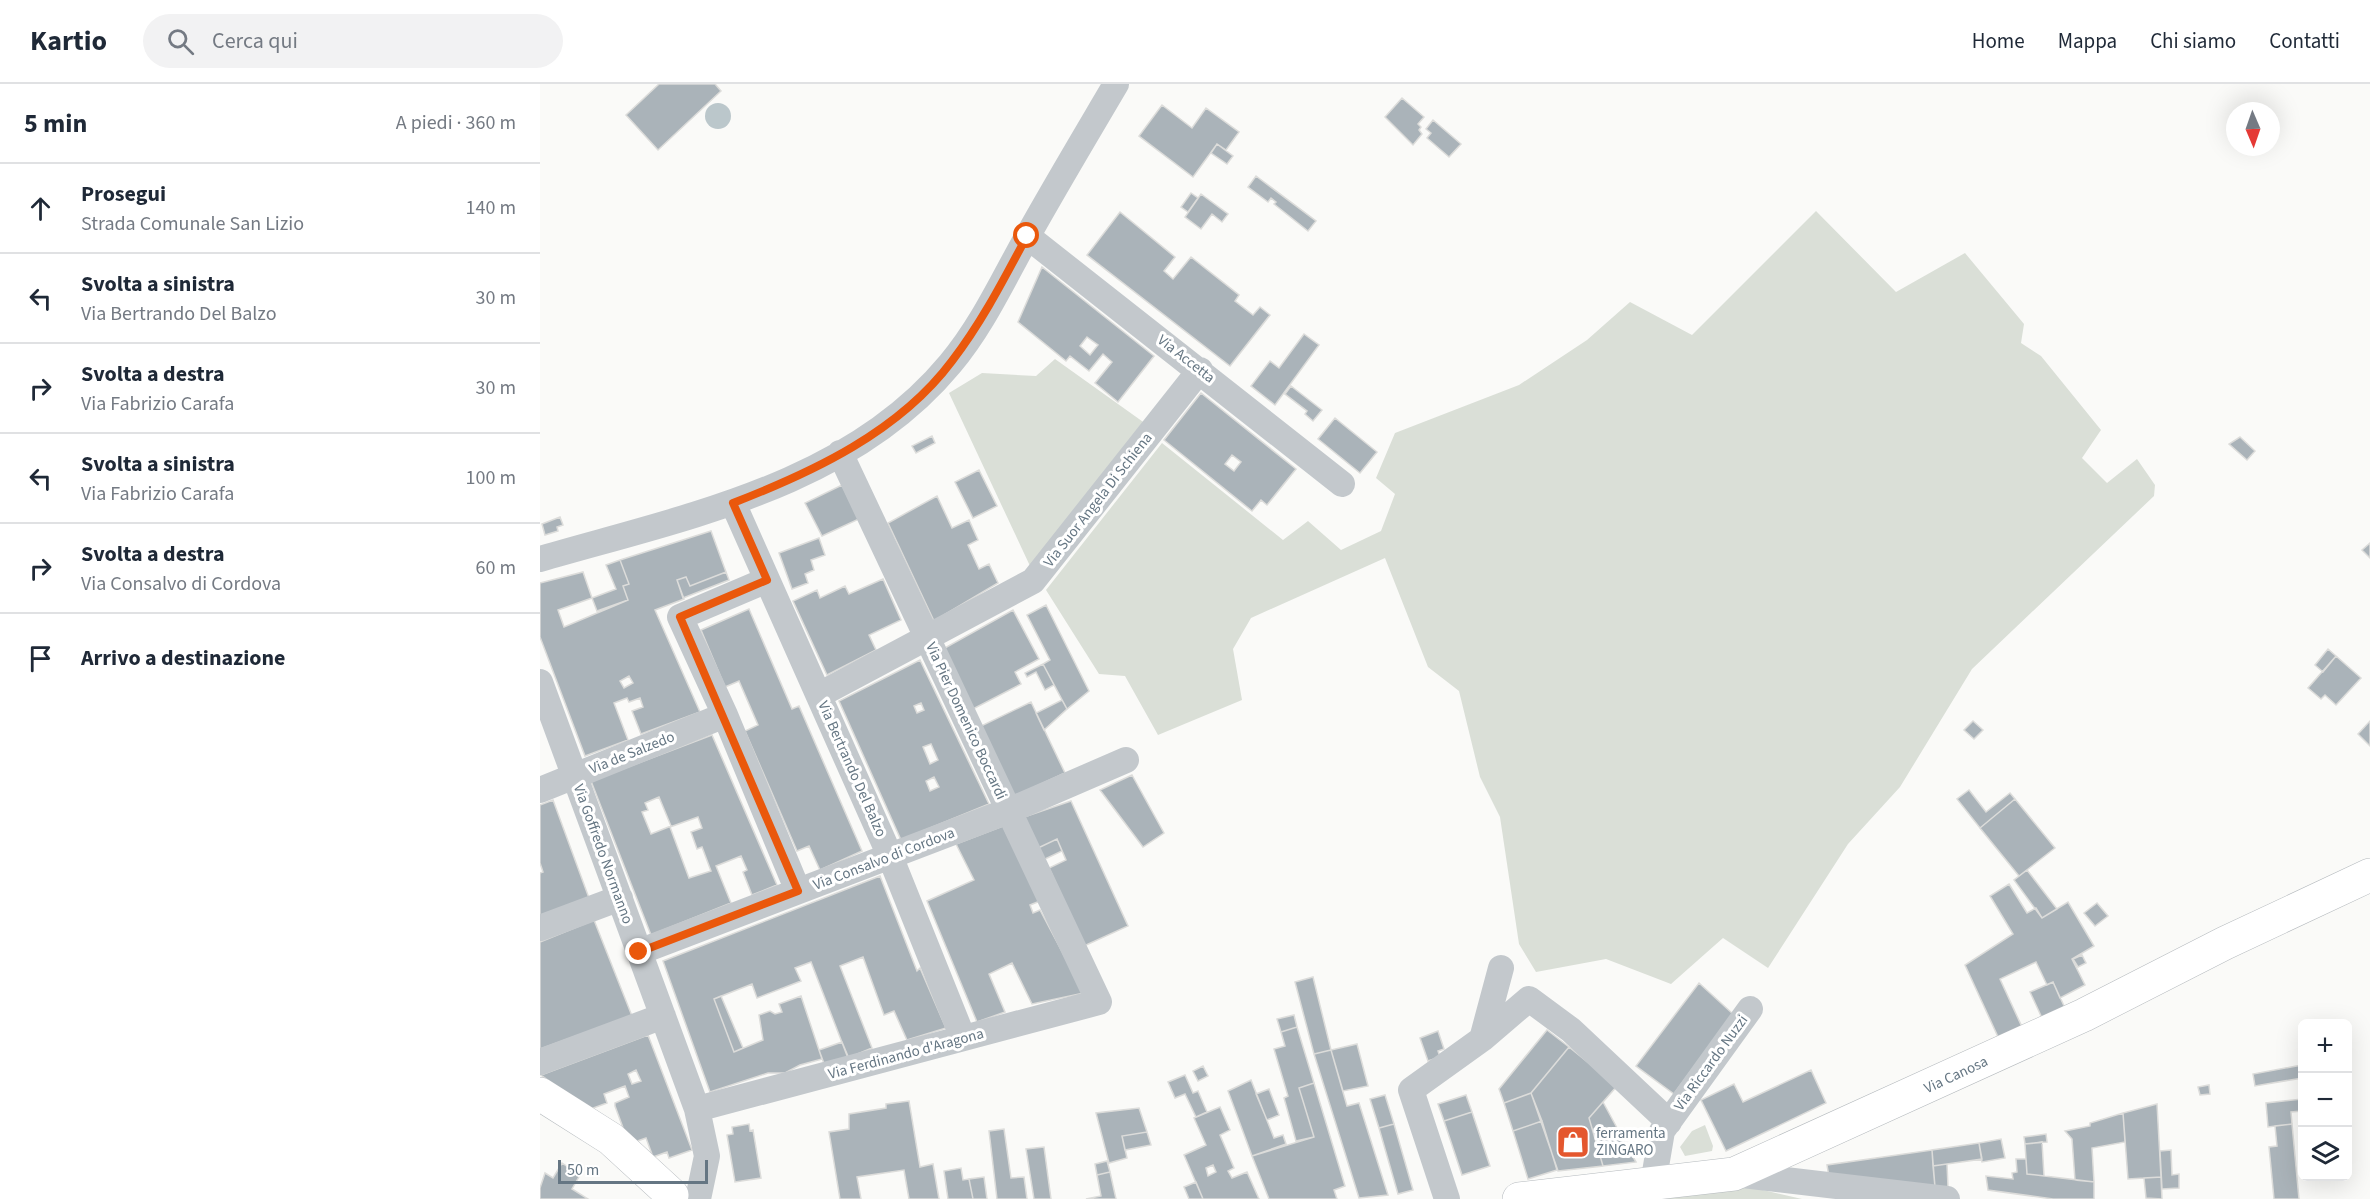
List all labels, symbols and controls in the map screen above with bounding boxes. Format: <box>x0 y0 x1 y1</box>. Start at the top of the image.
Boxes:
search box <box>143 14 563 68</box>
text: Kartio <box>30 21 107 61</box>
icon: search <box>164 25 197 58</box>
text: Cerca qui <box>212 25 298 57</box>
text: Home <box>1972 26 2025 56</box>
text: Mappa <box>2058 26 2117 56</box>
text: Chi siamo <box>2150 26 2236 56</box>
text: Contatti <box>2269 26 2340 56</box>
north arrow <box>2226 102 2280 156</box>
text: 5 min <box>24 105 87 142</box>
text: A piedi · 360 m <box>396 109 516 137</box>
text: Prosegui <box>81 178 166 210</box>
icon: ahead <box>24 192 57 225</box>
text: 140 m <box>466 194 516 222</box>
text: Strada Comunale San Lizio <box>81 210 304 238</box>
route start <box>1013 222 1039 248</box>
text: Svolta a sinistra <box>81 268 235 300</box>
icon: left <box>24 282 57 315</box>
text: 30 m <box>476 284 516 312</box>
text: Via Bertrando Del Balzo <box>81 300 277 328</box>
street label: Via Accetta <box>1153 330 1219 388</box>
text: Svolta a destra <box>81 358 225 390</box>
icon: right <box>24 372 57 405</box>
text: 30 m <box>476 374 516 402</box>
text: Via Fabrizio Carafa <box>81 390 234 418</box>
street label: Via Suor Angela Di Schiena <box>1039 428 1157 572</box>
text: Svolta a sinistra <box>81 448 235 480</box>
icon: left <box>24 462 57 495</box>
text: 100 m <box>466 464 516 492</box>
text: Via Fabrizio Carafa <box>81 480 234 508</box>
text: Svolta a destra <box>81 538 225 570</box>
icon: right <box>24 552 57 585</box>
text: 60 m <box>476 554 516 582</box>
text: Via Consalvo di Cordova <box>81 570 281 598</box>
street label: Via Pier Domenico Boccardi <box>920 639 1012 803</box>
icon: arrive <box>24 642 57 675</box>
text: Arrivo a destinazione <box>81 642 286 674</box>
street label: Via Bertrando Del Balzo <box>813 698 891 840</box>
street label: Via de Salzedo <box>586 726 678 780</box>
street label: Via Goffredo Normanno <box>568 781 638 927</box>
street label: Via Consalvo di Cordova <box>810 822 958 896</box>
route end <box>625 938 651 964</box>
street label: Via Riccardo Nuzzi <box>1669 1011 1753 1115</box>
map controls <box>2298 1019 2352 1181</box>
button: + <box>2298 1019 2352 1073</box>
street label: Via Ferdinando d'Aragona <box>826 1023 986 1085</box>
street label: Via Canosa <box>1921 1051 1991 1099</box>
button: − <box>2298 1073 2352 1127</box>
place label: ferramenta ZINGARO <box>1596 1123 1666 1161</box>
shop icon: ferramenta ZINGARO <box>1555 1124 1591 1160</box>
button: layers <box>2298 1127 2352 1181</box>
scale bar <box>558 1157 708 1184</box>
text: 50 m <box>567 1159 599 1181</box>

